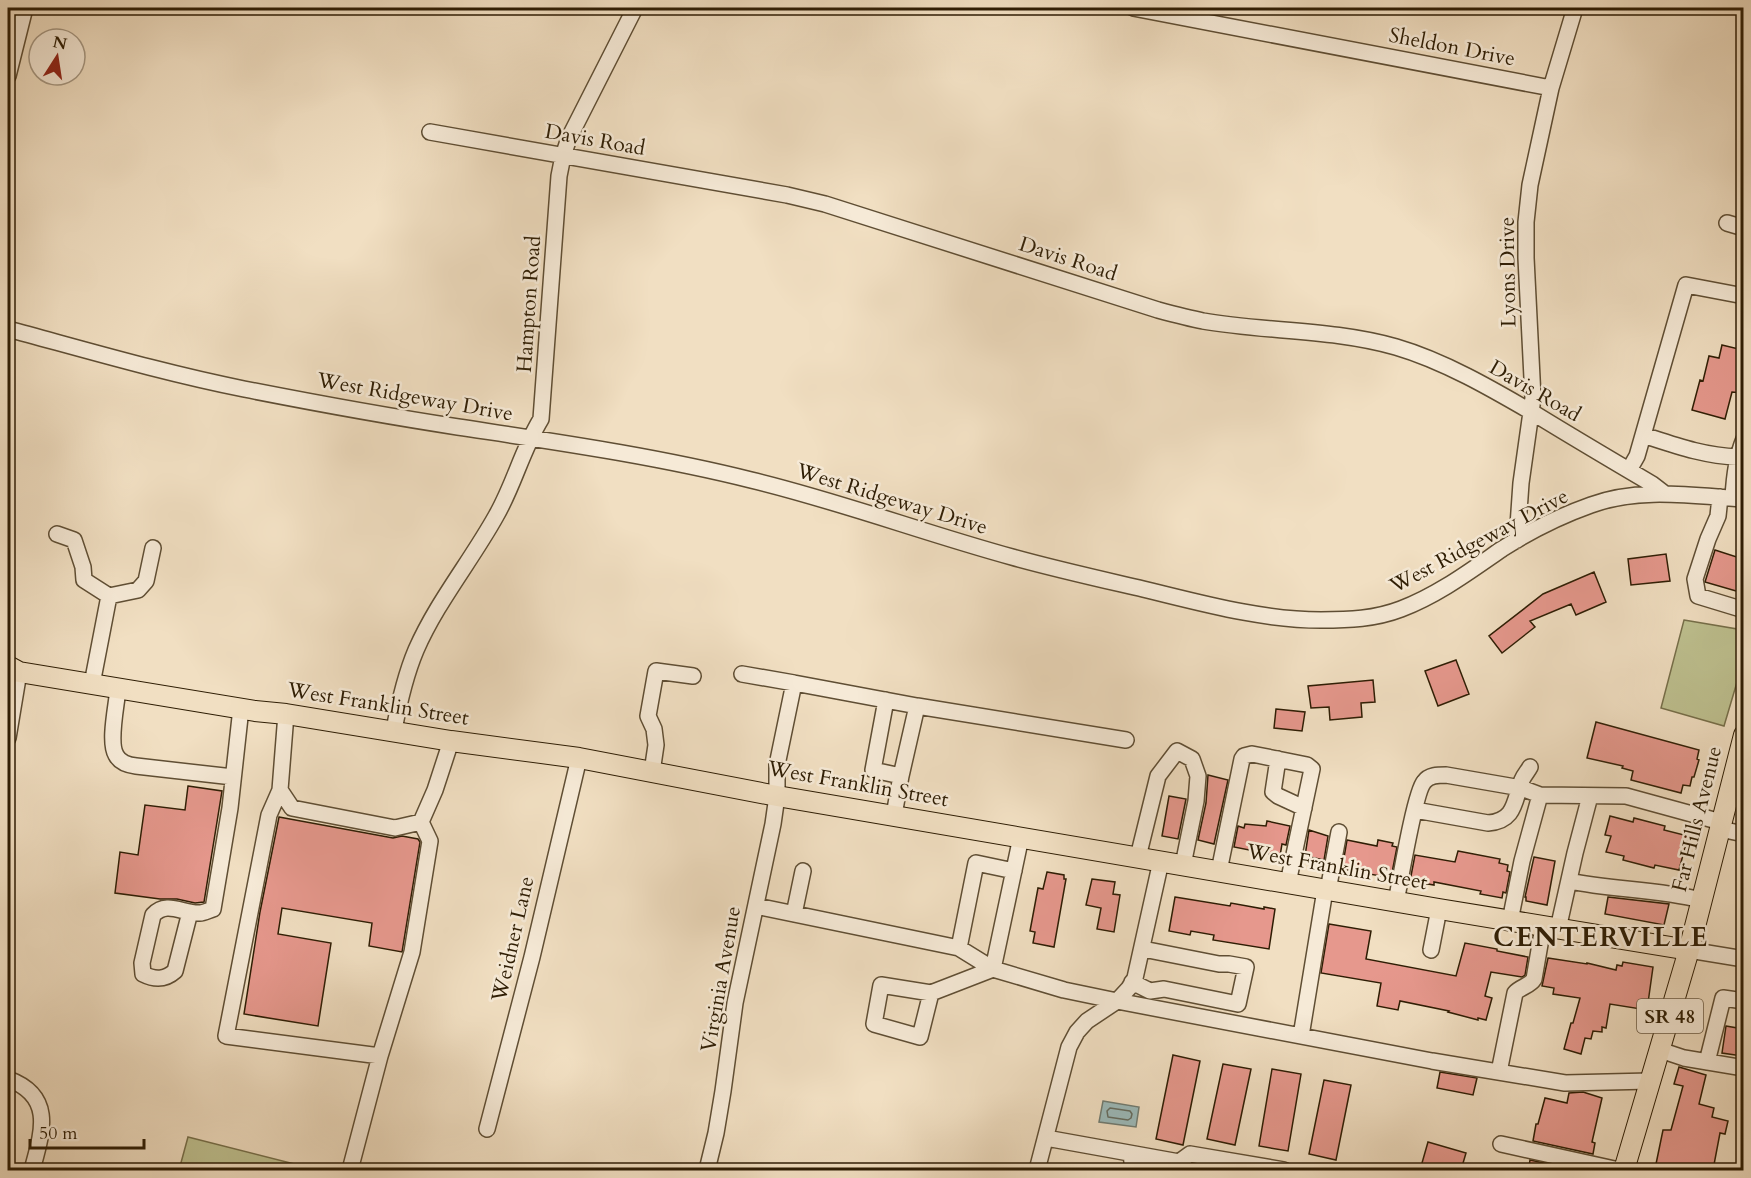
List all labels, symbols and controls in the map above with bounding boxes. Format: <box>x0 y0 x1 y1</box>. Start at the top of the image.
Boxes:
street label: Sheldon Drive <box>1386 21 1518 73</box>
north arrow <box>27 27 87 87</box>
text: N <box>51 31 69 56</box>
street label: Davis Road <box>543 117 647 163</box>
street label: Lyons Drive <box>1493 216 1523 328</box>
street label: Davis Road <box>1015 230 1121 288</box>
street label: Hampton Road <box>510 235 548 373</box>
street label: Davis Road <box>1484 353 1586 429</box>
street label: West Ridgeway Drive <box>314 365 515 429</box>
street label: West Ridgeway Drive <box>792 456 991 542</box>
street label: West Ridgeway Drive <box>1384 482 1573 601</box>
street label: West Franklin Street <box>284 675 471 733</box>
street label: Far Hills Avenue <box>1665 743 1729 895</box>
street label: West Franklin Street <box>764 754 951 814</box>
street label: West Franklin Street <box>1243 837 1430 897</box>
street label: Weidner Lane <box>484 873 542 1006</box>
street label: Virginia Avenue <box>694 904 748 1054</box>
district label: CENTERVILLE <box>1493 919 1709 956</box>
road number: SR 48 <box>1637 999 1703 1033</box>
scale bar <box>30 1112 144 1150</box>
text: 50 m <box>39 1121 78 1146</box>

